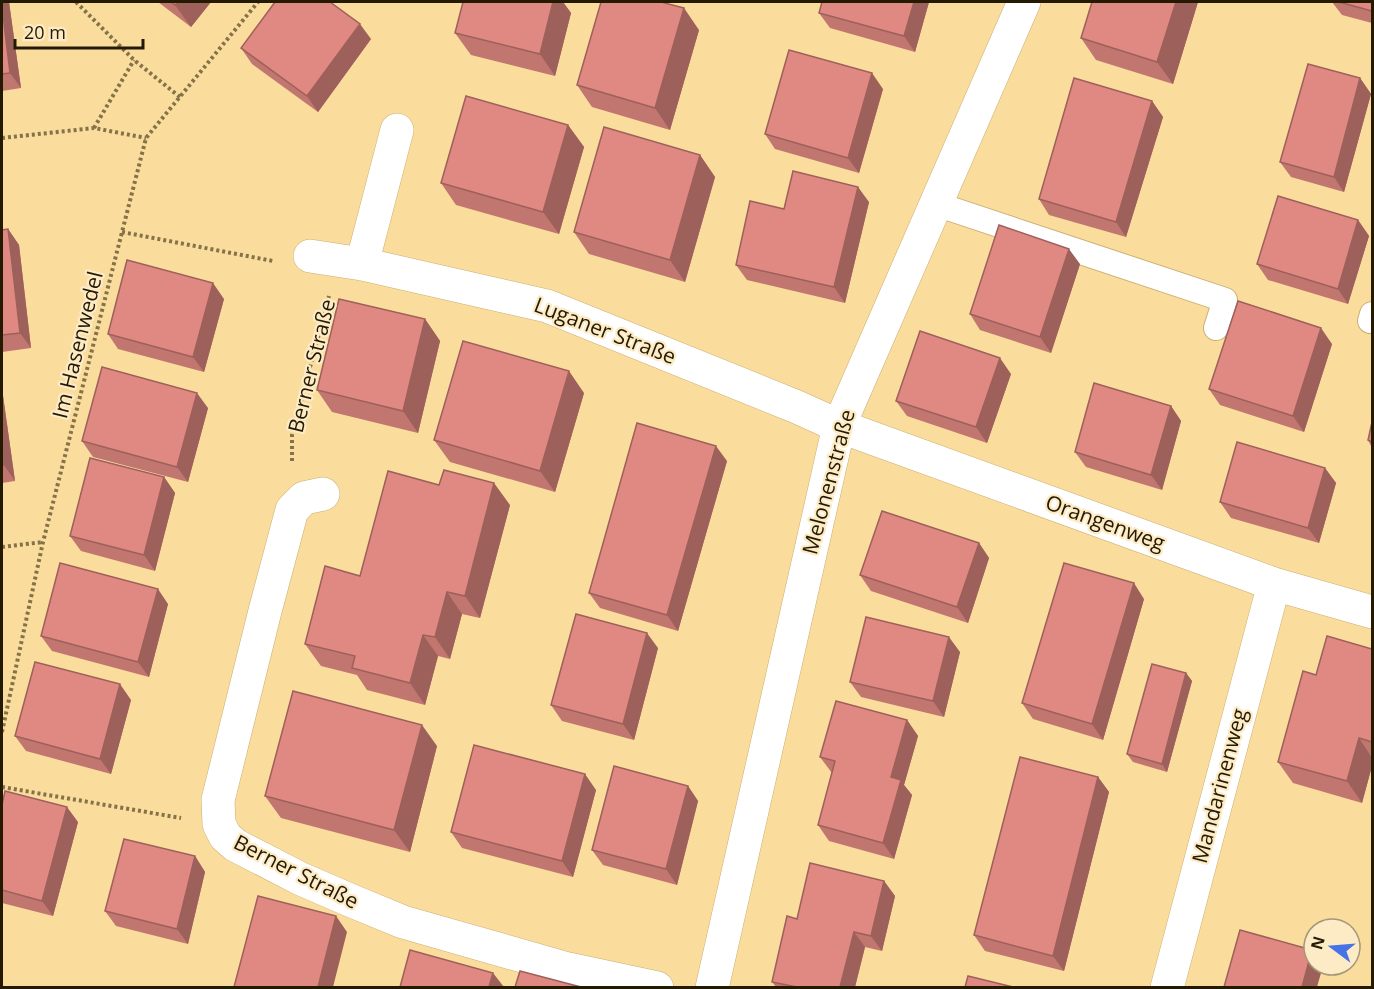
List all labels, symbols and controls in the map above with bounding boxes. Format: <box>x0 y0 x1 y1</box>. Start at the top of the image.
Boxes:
scale bar <box>15 12 142 50</box>
text: 20 m <box>24 20 66 44</box>
street label: Im Hasenwedel <box>45 268 109 421</box>
street label: Luganer Straße <box>530 290 680 370</box>
street label: Berner Straße <box>281 296 341 436</box>
street label: Melonenstraße <box>795 406 861 557</box>
street label: Orangenweg <box>1042 488 1169 557</box>
street label: Mandarinenweg <box>1185 705 1253 866</box>
street label: Berner Straße <box>229 828 364 915</box>
north arrow <box>1302 917 1362 977</box>
text: N <box>1305 934 1330 952</box>

